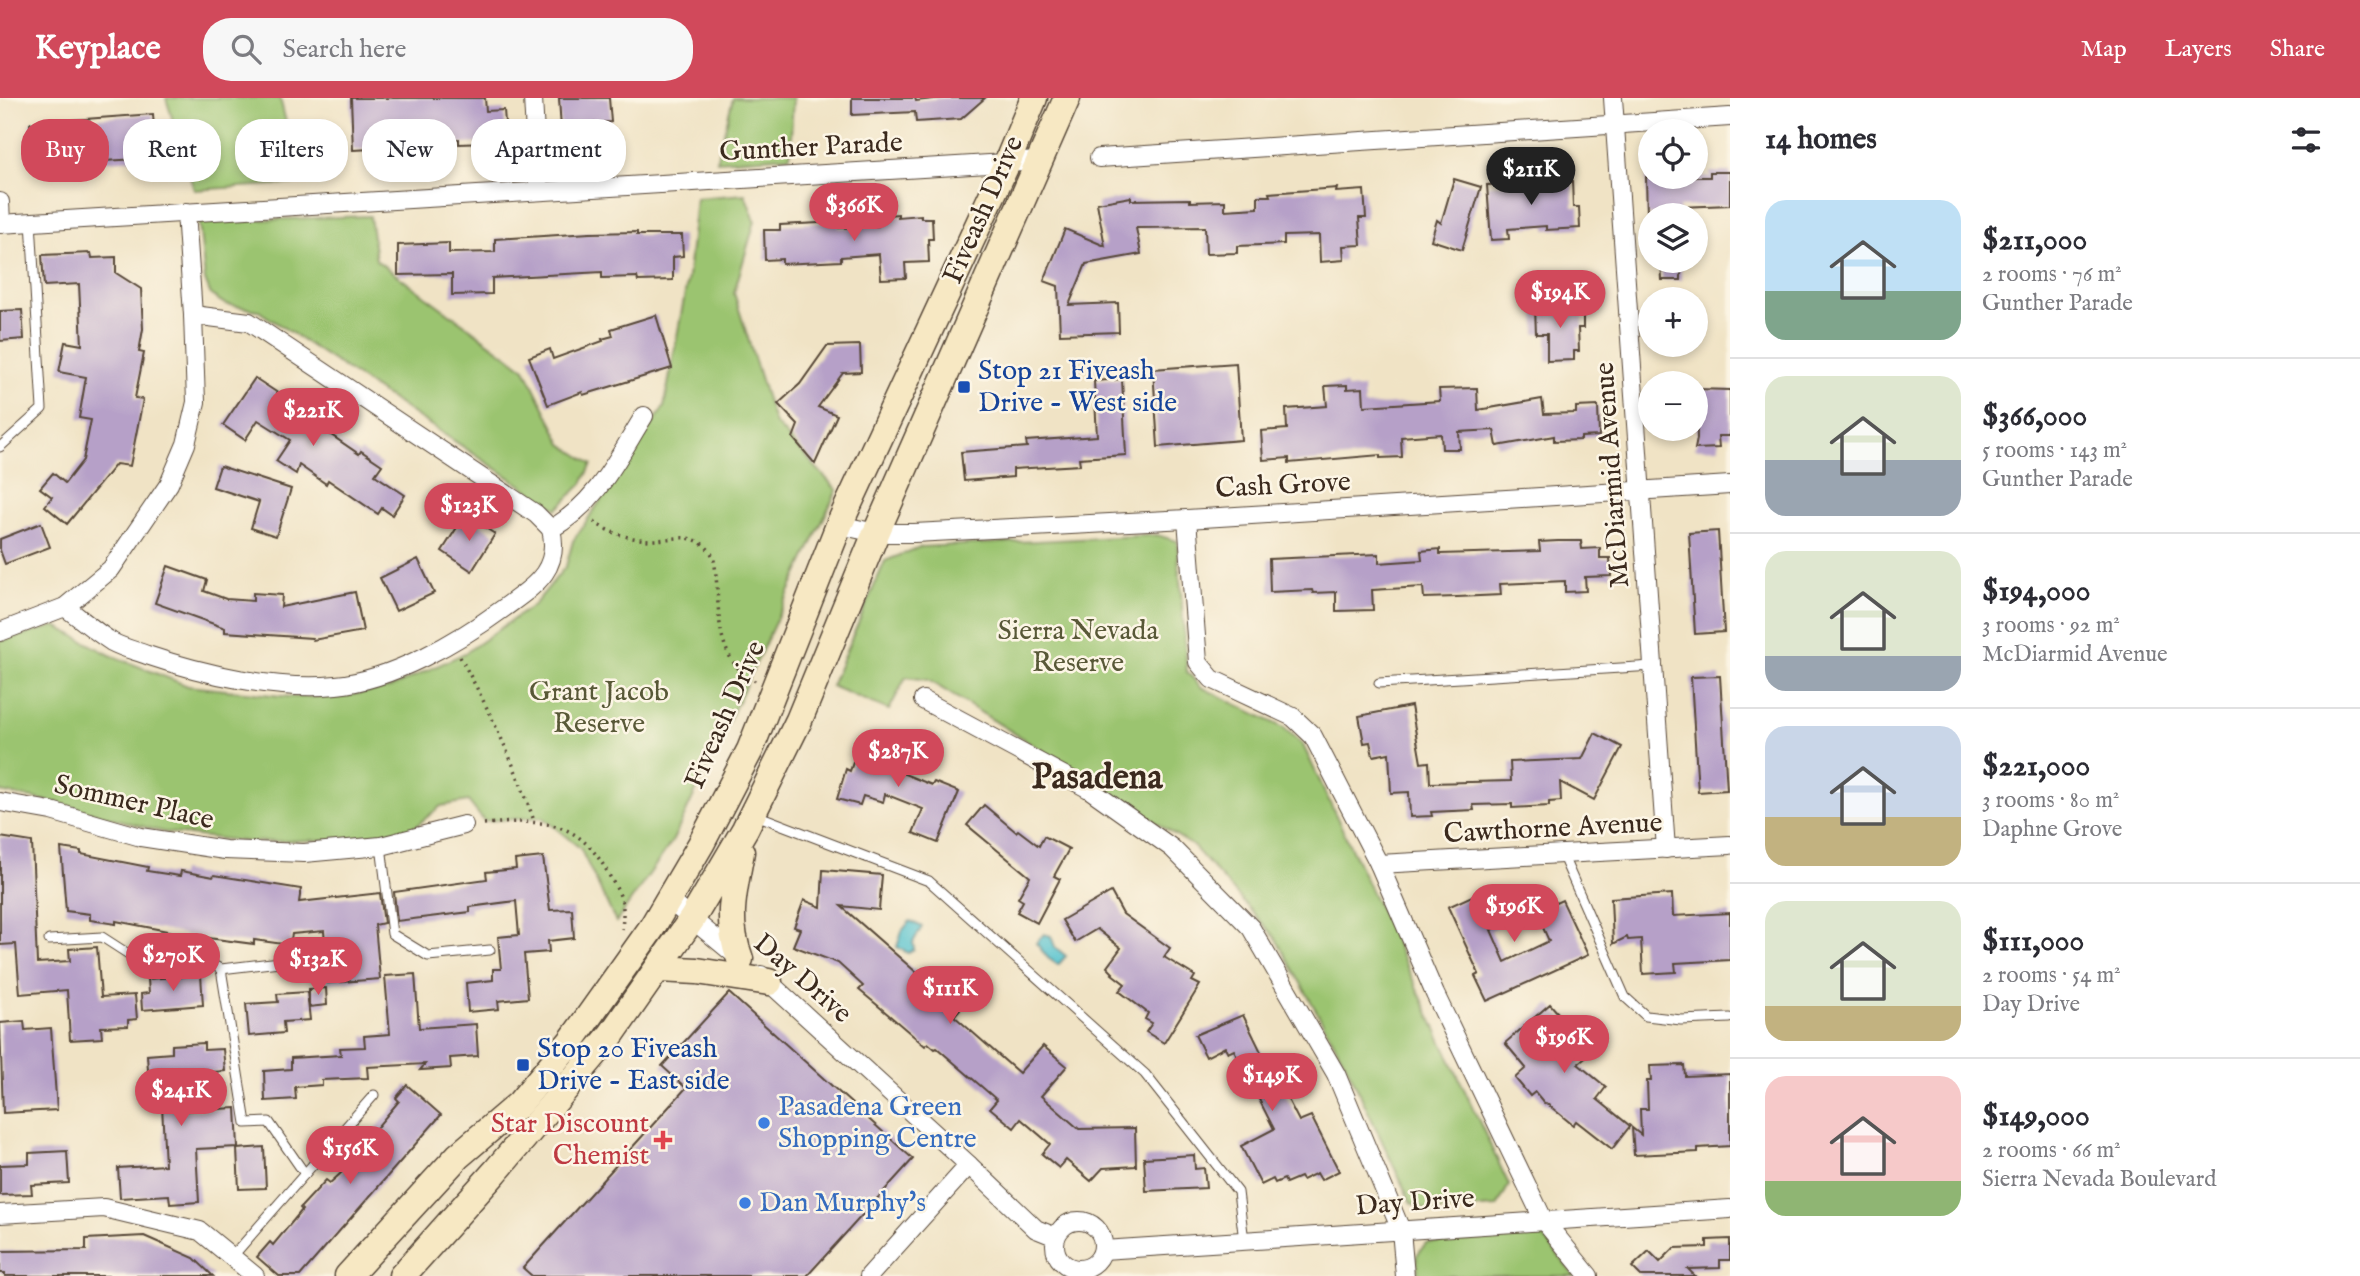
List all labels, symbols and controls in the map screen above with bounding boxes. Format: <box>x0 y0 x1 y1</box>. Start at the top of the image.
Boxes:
search box <box>203 18 693 81</box>
text: Keyplace <box>35 28 161 70</box>
icon: search <box>227 30 265 68</box>
text: Search here <box>283 33 407 66</box>
text: Map <box>2081 34 2127 65</box>
text: Layers <box>2165 34 2232 65</box>
text: Share <box>2270 34 2325 65</box>
chip: Buy <box>21 119 109 182</box>
chip: Rent <box>123 119 221 182</box>
chip: Filters <box>235 119 348 182</box>
chip: New <box>362 119 457 182</box>
chip: Apartment <box>471 119 626 182</box>
map controls <box>1638 119 1708 441</box>
button: locate <box>1638 119 1708 189</box>
text: 14 homes <box>1765 121 1877 159</box>
icon: filters <box>2287 121 2325 159</box>
street label: Gunther Parade <box>718 126 904 170</box>
street label: Fiveash Drive <box>936 130 1032 289</box>
pin: $211K <box>1482 148 1580 207</box>
text: $211K <box>1502 155 1560 184</box>
pin: $366K <box>805 184 903 243</box>
text: $366K <box>825 191 883 220</box>
button: layers <box>1638 203 1708 273</box>
text: $211,000 <box>1982 222 2087 260</box>
icon: home <box>1821 228 1905 312</box>
text: 2 rooms · 76 m² <box>1982 260 2122 289</box>
pin: $194K <box>1511 271 1609 330</box>
text: $194K <box>1530 278 1590 307</box>
button: + <box>1638 287 1708 357</box>
text: Gunther Parade <box>1982 289 2133 318</box>
place label: Stop 21 Fiveash Drive - West side <box>978 354 1177 421</box>
street label: McDiarmid Avenue <box>1588 361 1638 589</box>
button: − <box>1638 371 1708 441</box>
marker: Stop 21 Fiveash Drive - West side <box>956 379 972 395</box>
pin: $221K <box>264 388 362 448</box>
text: $221K <box>283 396 343 425</box>
text: $366,000 <box>1982 398 2087 436</box>
icon: home <box>1821 404 1905 488</box>
text: 5 rooms · 143 m² <box>1982 436 2127 465</box>
street label: Cash Grove <box>1214 465 1352 507</box>
text: Gunther Parade <box>1982 465 2133 494</box>
pin: $123K <box>420 484 518 543</box>
text: $123K <box>440 491 498 520</box>
text: $194,000 <box>1982 573 2090 611</box>
icon: home <box>1821 579 1905 663</box>
text: 3 rooms · 92 m² <box>1982 611 2120 640</box>
park label: Sierra Nevada Reserve <box>997 614 1159 681</box>
street label: Fiveash Drive <box>678 635 774 794</box>
text: McDiarmid Avenue <box>1982 640 2168 669</box>
park label: Grant Jacob Reserve <box>529 675 669 742</box>
pin: $287K <box>849 730 947 789</box>
text: $287K <box>868 737 928 766</box>
text: $221,000 <box>1982 748 2090 786</box>
icon: home <box>1821 754 1905 838</box>
district label: Pasadena <box>1031 756 1163 801</box>
street label: Sommer Place <box>51 768 217 838</box>
text: 3 rooms · 80 m² <box>1982 786 2119 815</box>
street label: Cawthorne Avenue <box>1443 806 1664 852</box>
text: Daphne Grove <box>1982 815 2122 844</box>
pin: $196K <box>1465 884 1563 944</box>
text: $196K <box>1485 892 1543 921</box>
text: $111,000 <box>1982 923 2084 961</box>
street label: Day Drive <box>745 927 859 1031</box>
icon: home <box>1821 929 1905 1013</box>
pin: $270K <box>124 934 222 993</box>
pin: $132K <box>269 937 367 997</box>
text: $270K <box>142 941 204 970</box>
text: $132K <box>289 945 347 974</box>
text: 2 rooms · 54 m² <box>1982 961 2121 990</box>
pin: $111K <box>901 967 999 1026</box>
text: $111K <box>922 974 978 1003</box>
text: Day Drive <box>1982 990 2080 1019</box>
pin: $196K <box>1515 1016 1613 1075</box>
text: $196K <box>1535 1023 1593 1052</box>
place label: Stop 20 Fiveash Drive - East side <box>537 1032 730 1099</box>
pin: $149K <box>1223 1054 1321 1113</box>
marker: Stop 20 Fiveash Drive - East side <box>515 1057 531 1073</box>
text: $149K <box>1242 1061 1302 1090</box>
pin: $241K <box>132 1068 230 1128</box>
text: $241K <box>151 1076 211 1105</box>
place label: Pasadena Green Shopping Centre <box>778 1090 977 1157</box>
text: $149,000 <box>1982 1098 2090 1136</box>
icon: home <box>1821 1104 1905 1188</box>
place label: Star Discount Chemist <box>491 1107 649 1174</box>
marker: Pasadena Green Shopping Centre <box>756 1115 772 1131</box>
pin: $156K <box>301 1126 399 1186</box>
marker: Star Discount Chemist <box>655 1132 671 1148</box>
text: $156K <box>322 1134 378 1163</box>
text: 2 rooms · 66 m² <box>1982 1136 2121 1165</box>
text: Sierra Nevada Boulevard <box>1982 1165 2216 1194</box>
street label: Day Drive <box>1354 1181 1476 1225</box>
place label: Dan Murphy's <box>759 1186 926 1221</box>
marker: Dan Murphy's <box>737 1195 753 1211</box>

